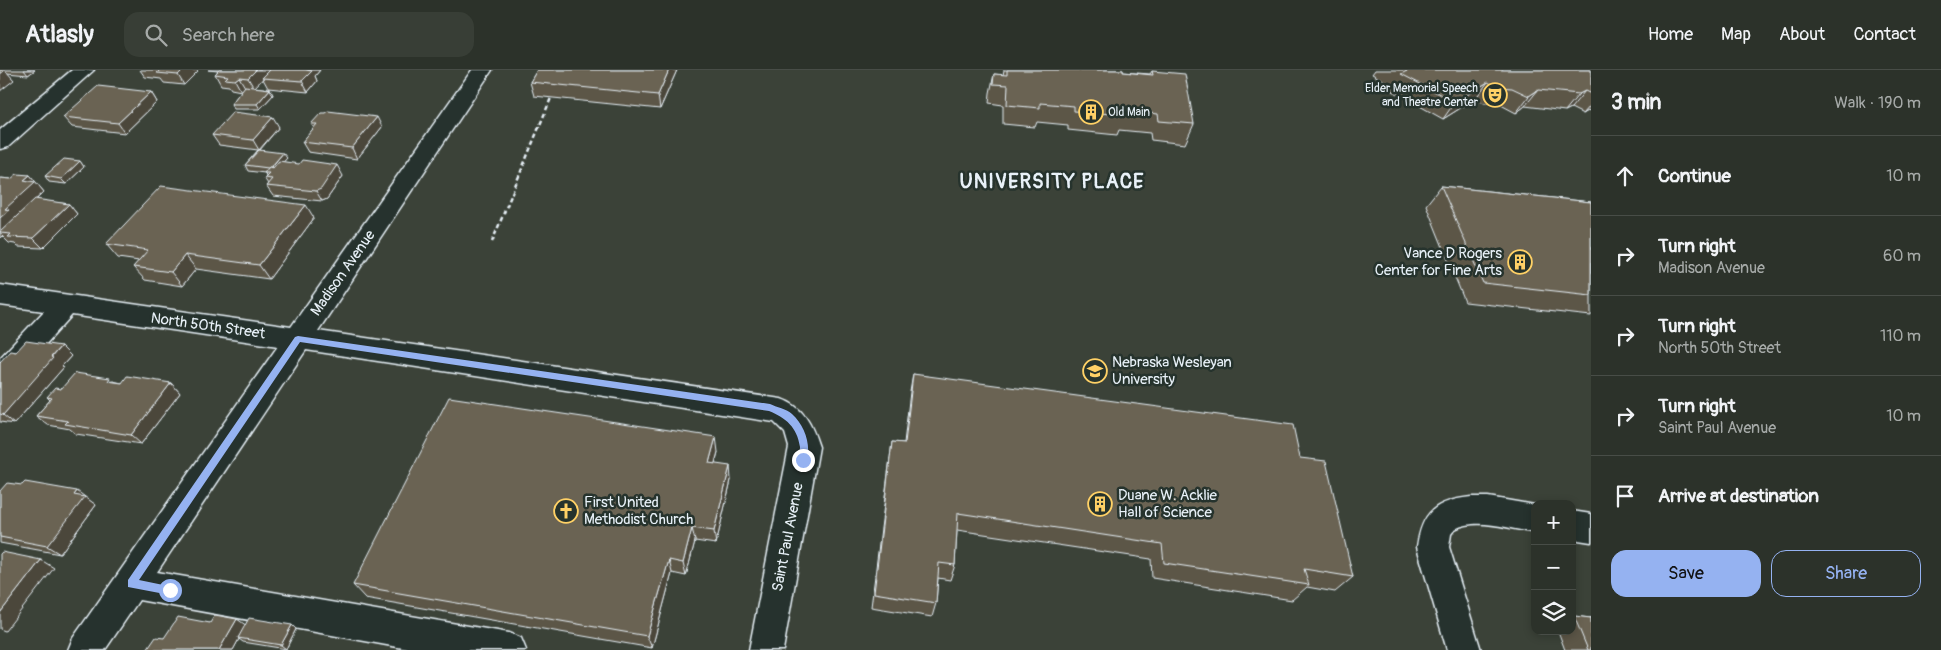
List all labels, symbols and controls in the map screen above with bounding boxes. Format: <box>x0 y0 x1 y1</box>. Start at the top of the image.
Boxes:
search box <box>124 12 474 57</box>
text: Atlasly <box>25 20 94 49</box>
icon: search <box>142 21 170 49</box>
text: Search here <box>182 23 275 47</box>
text: Home <box>1648 23 1693 46</box>
text: Map <box>1721 23 1751 46</box>
text: About <box>1779 23 1825 46</box>
text: Contact <box>1853 23 1916 46</box>
place label: Elder Memorial Speech and Theatre Center <box>1365 81 1479 110</box>
theatre icon: Elder Memorial Speech and Theatre Center <box>1482 82 1508 108</box>
text: 3 min <box>1611 89 1661 116</box>
text: Walk · 190 m <box>1834 93 1921 113</box>
building icon: Old Main <box>1078 99 1104 125</box>
place label: Old Main <box>1108 105 1150 120</box>
icon: ahead <box>1611 162 1639 190</box>
text: Continue <box>1658 164 1731 188</box>
text: 10 m <box>1886 166 1921 186</box>
district label: UNIVERSITY PLACE <box>960 169 1144 194</box>
street label: Madison Avenue <box>306 226 380 320</box>
text: Turn right <box>1658 234 1736 258</box>
icon: right <box>1611 242 1639 270</box>
place label: Vance D Rogers Center for Fine Arts <box>1375 244 1502 280</box>
text: 60 m <box>1883 246 1921 266</box>
building icon: Vance D Rogers Center for Fine Arts <box>1507 249 1533 275</box>
text: Madison Avenue <box>1658 258 1765 278</box>
street label: North 50th Street <box>150 309 267 344</box>
text: Turn right <box>1658 314 1736 338</box>
icon: right <box>1611 322 1639 350</box>
text: 110 m <box>1880 326 1921 346</box>
text: North 50th Street <box>1658 338 1781 358</box>
place label: Nebraska Wesleyan University <box>1112 353 1232 389</box>
school or university icon: Nebraska Wesleyan University <box>1082 358 1108 384</box>
text: Turn right <box>1658 394 1736 418</box>
icon: right <box>1611 402 1639 430</box>
text: 10 m <box>1886 406 1921 426</box>
text: Saint Paul Avenue <box>1658 418 1776 438</box>
route end <box>792 449 815 472</box>
street label: Saint Paul Avenue <box>768 480 808 593</box>
icon: arrive <box>1611 482 1639 510</box>
text: Arrive at destination <box>1658 484 1819 508</box>
place label: Duane W. Acklie Hall of Science <box>1118 486 1218 522</box>
building icon: Duane W. Acklie Hall of Science <box>1087 491 1113 517</box>
place label: First United Methodist Church <box>584 493 693 529</box>
church icon: First United Methodist Church <box>553 498 579 524</box>
map controls <box>1531 500 1576 635</box>
button: + <box>1531 500 1576 545</box>
button: − <box>1531 545 1576 590</box>
button: Save <box>1611 550 1761 597</box>
button: Share <box>1771 550 1921 597</box>
route start <box>159 579 182 602</box>
button: layers <box>1531 590 1576 635</box>

